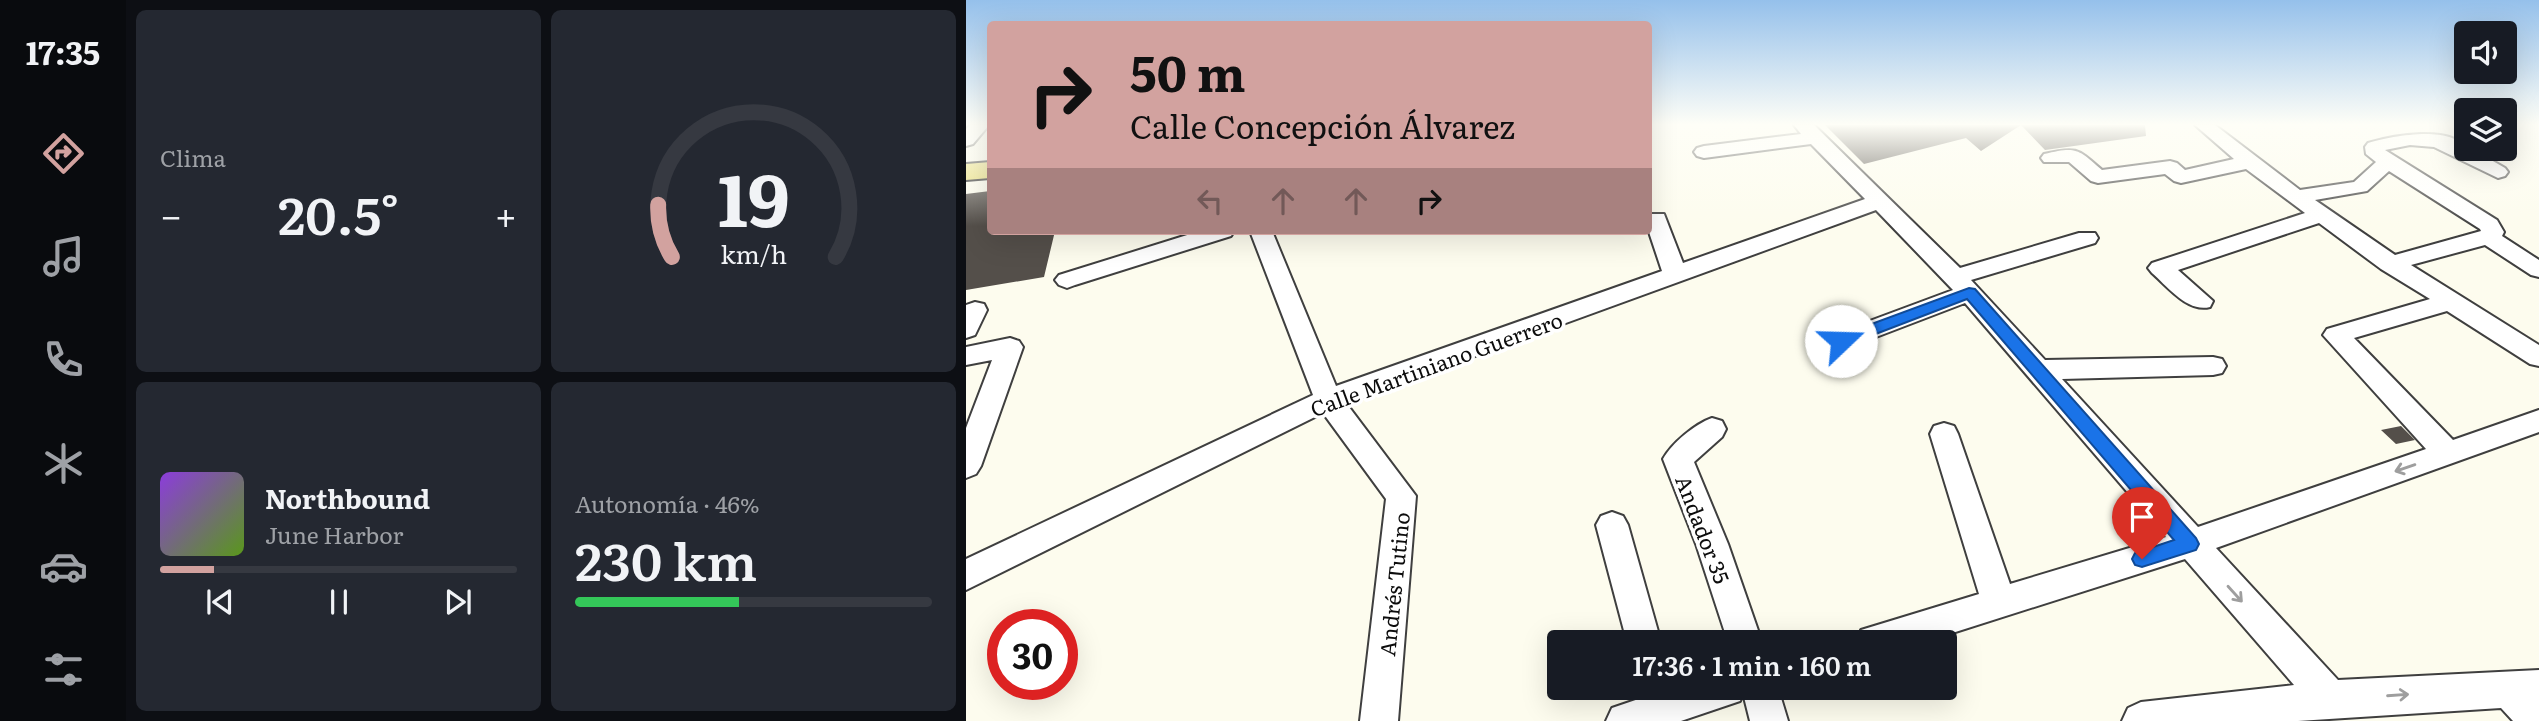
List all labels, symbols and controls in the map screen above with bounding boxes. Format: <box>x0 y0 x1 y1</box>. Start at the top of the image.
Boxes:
map controls <box>2454 21 2517 161</box>
button: sound <box>2454 21 2517 84</box>
text: 17:35 <box>26 27 100 75</box>
text: 50 m <box>1130 34 1246 107</box>
icon: right <box>1015 49 1106 140</box>
button: layers <box>2454 98 2517 161</box>
text: Calle Concepción Álvarez <box>1130 101 1515 149</box>
icon: directions <box>39 129 88 178</box>
text: Clima <box>160 140 226 174</box>
text: 19 <box>717 141 790 249</box>
text: 20.5° <box>278 174 399 251</box>
icon: left <box>1191 182 1229 220</box>
icon: ahead <box>1264 182 1302 220</box>
icon: ahead <box>1337 182 1375 220</box>
icon: right <box>1410 182 1448 220</box>
text: − <box>160 185 182 242</box>
text: + <box>495 185 517 242</box>
icon: music <box>39 232 88 281</box>
text: km/h <box>720 235 787 272</box>
street label: Calle Martiniano Guerrero <box>1306 303 1566 423</box>
position arrow <box>1804 304 1878 378</box>
icon: phone <box>39 335 88 384</box>
icon: climate <box>39 439 88 488</box>
one-way arrow <box>2395 463 2417 475</box>
street label: Andador 35 <box>1669 470 1739 588</box>
text: Northbound <box>265 478 430 517</box>
text: Autonomía · 46% <box>575 486 759 520</box>
pin <box>2112 487 2172 559</box>
icon: arrive <box>2123 498 2161 536</box>
street label: Andrés Tutino <box>1370 510 1416 658</box>
text: June Harbor <box>265 517 403 551</box>
text: 230 km <box>575 520 757 597</box>
icon: car <box>39 542 88 591</box>
icon: previous <box>201 583 239 621</box>
icon: pause <box>320 583 358 621</box>
icon: next <box>439 583 477 621</box>
one-way arrow <box>2227 585 2243 603</box>
speed limit sign: 30 <box>987 609 1078 700</box>
icon: filters <box>39 645 88 694</box>
text: 17:36 · 1 min · 160 m <box>1633 645 1871 684</box>
one-way arrow <box>2386 689 2409 702</box>

